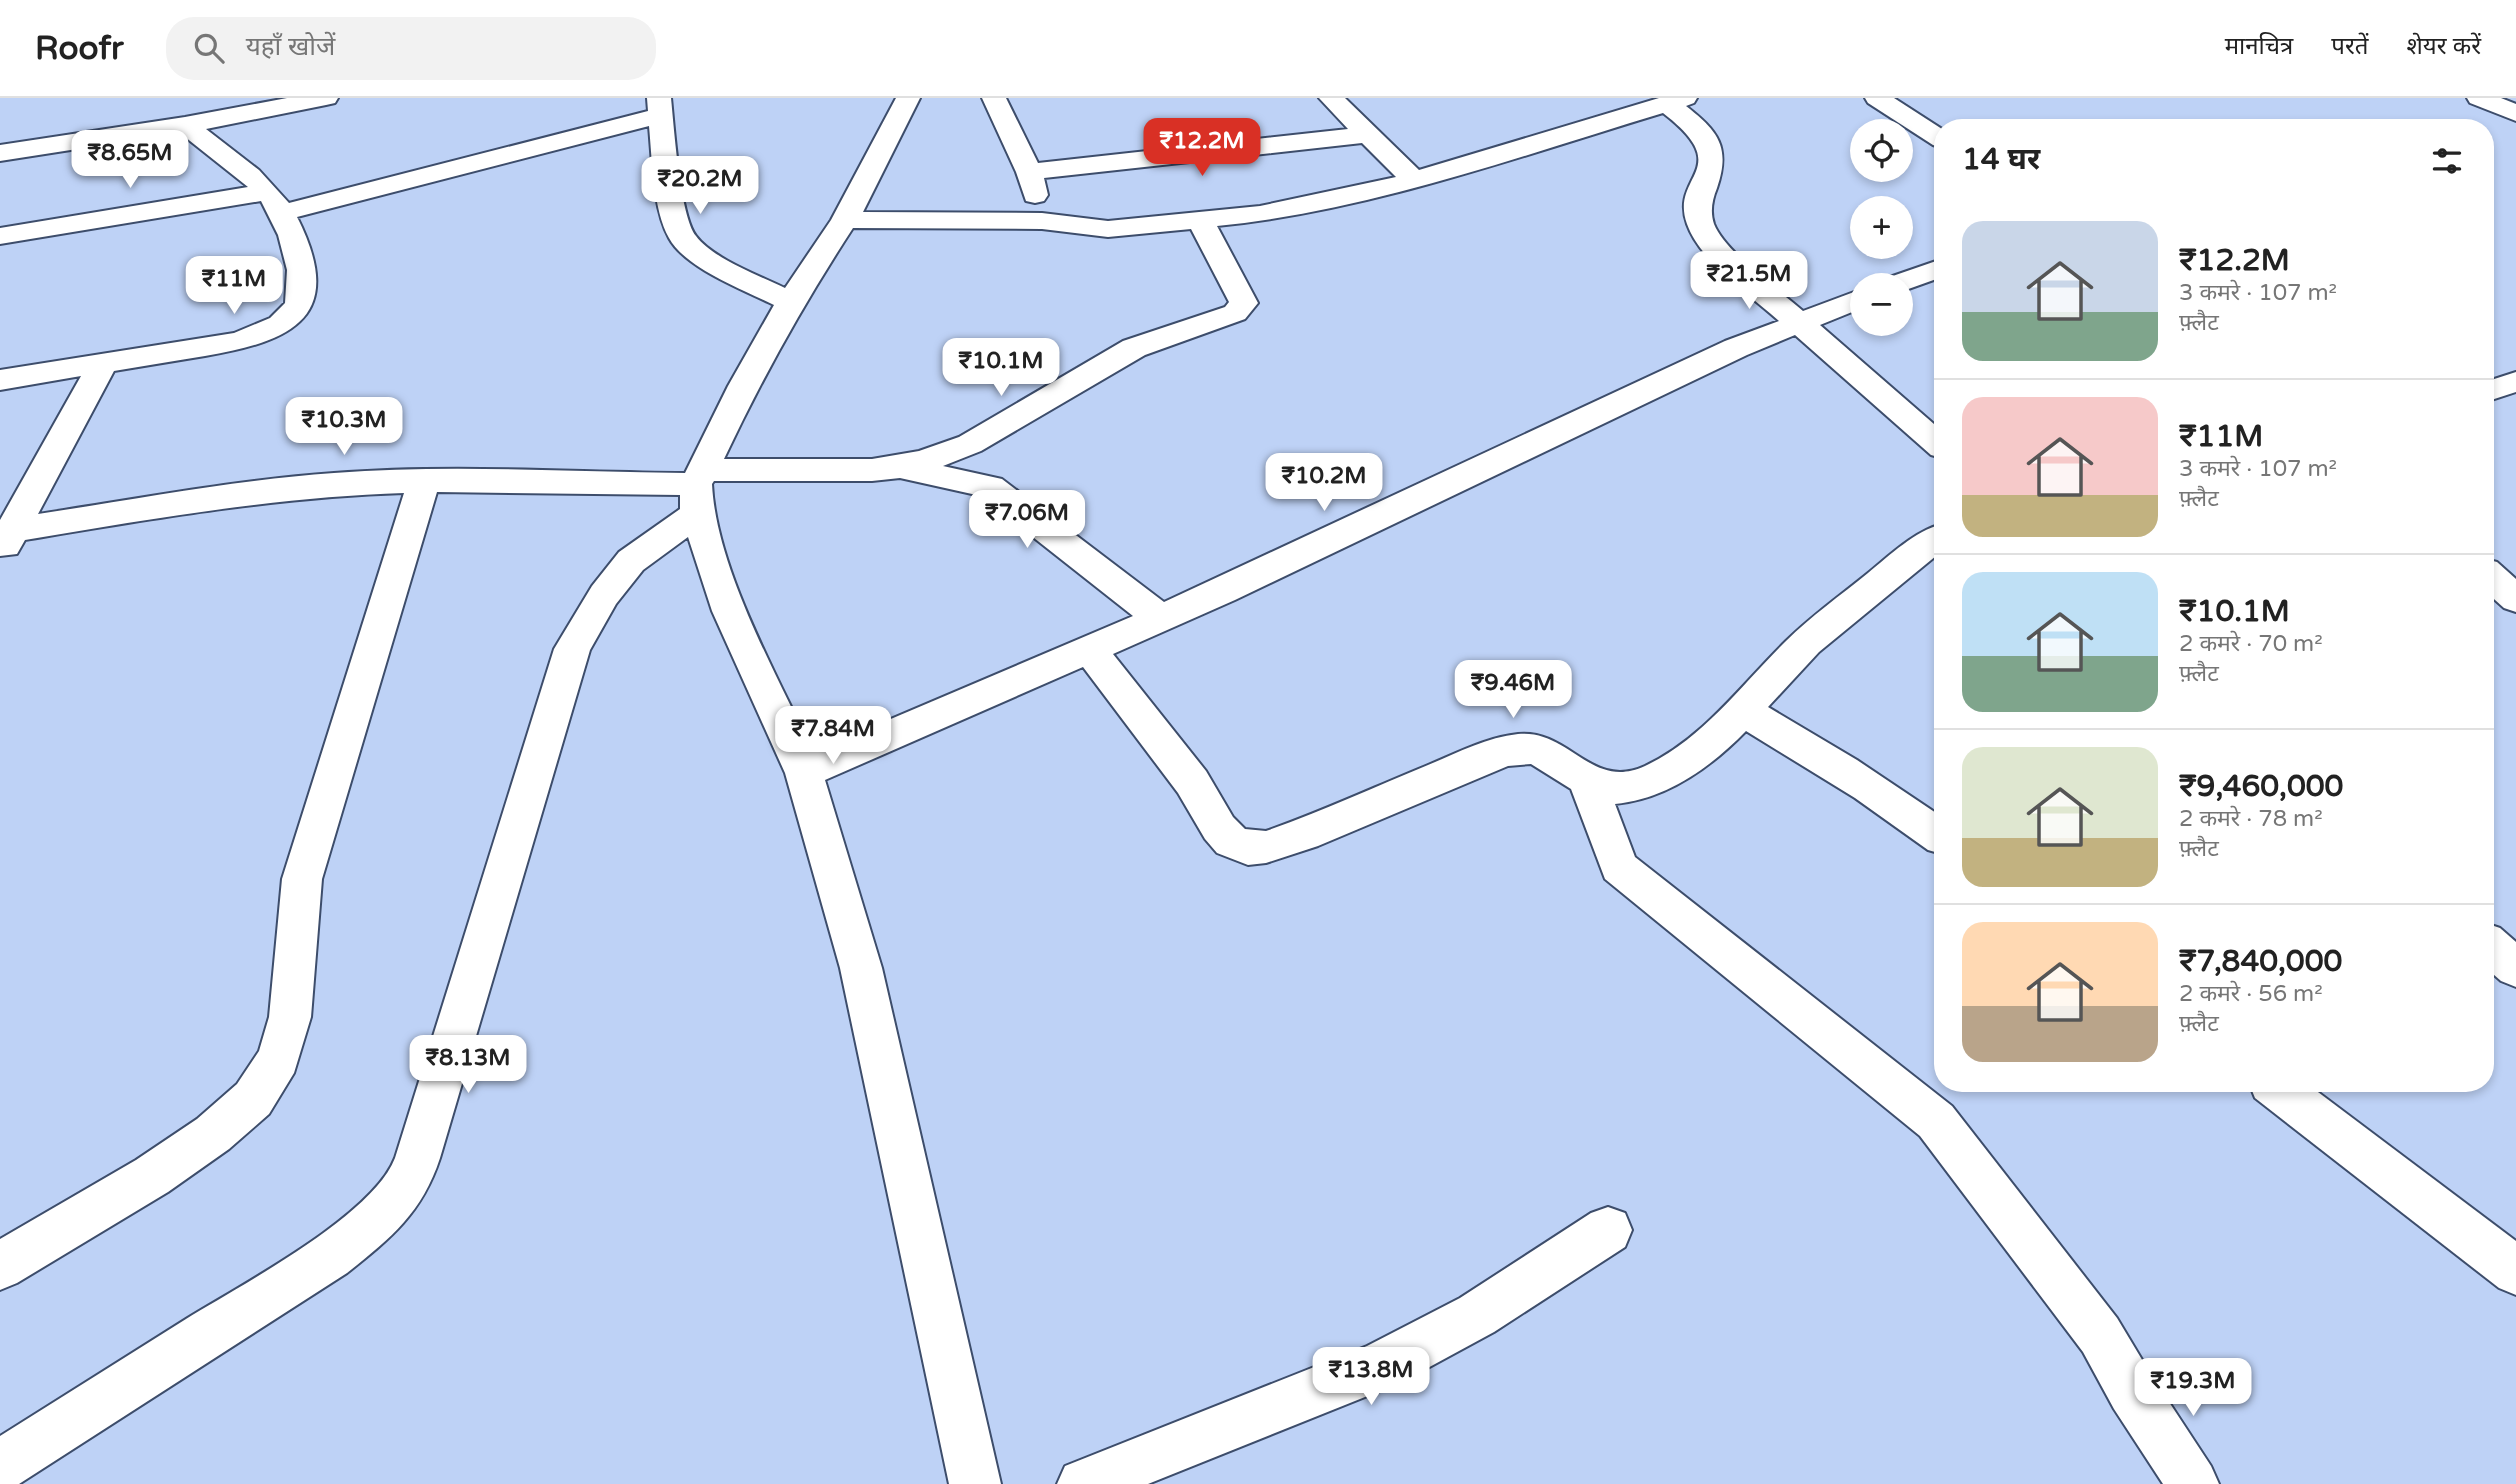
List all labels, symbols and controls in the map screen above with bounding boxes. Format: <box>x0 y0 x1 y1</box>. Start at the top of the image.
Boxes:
search box <box>166 17 656 80</box>
text: Roofr <box>35 29 124 68</box>
icon: search <box>190 29 228 67</box>
text: यहाँ खोजें <box>246 31 335 62</box>
text: मानचित्र <box>2225 32 2293 61</box>
text: परतें <box>2331 32 2368 61</box>
text: शेयर करें <box>2406 32 2481 61</box>
pin: ₹12.2M <box>1145 118 1259 178</box>
map controls <box>1850 119 1913 336</box>
button: locate <box>1850 119 1913 182</box>
text: ₹12.2M <box>1160 127 1245 155</box>
pin: ₹8.65M <box>73 130 187 190</box>
text: ₹8.65M <box>88 139 173 167</box>
text: 14 घर <box>1962 141 2040 178</box>
icon: filters <box>2428 142 2466 180</box>
pin: ₹20.2M <box>643 156 757 216</box>
text: ₹20.2M <box>658 165 743 193</box>
button: + <box>1850 196 1913 259</box>
text: ₹12.2M <box>2179 242 2290 279</box>
icon: home <box>2018 249 2102 333</box>
pin: ₹21.5M <box>1692 252 1806 311</box>
pin: ₹11M <box>193 256 275 316</box>
text: ₹21.5M <box>1707 260 1792 288</box>
text: ₹11M <box>202 265 266 293</box>
button: − <box>1850 273 1913 336</box>
text: 3 कमरे · 107 m² <box>2179 279 2337 307</box>
text: फ़्लैट <box>2179 309 2219 337</box>
pin: ₹10.1M <box>944 338 1058 398</box>
text: ₹10.1M <box>959 347 1044 375</box>
pin: ₹10.3M <box>287 398 401 457</box>
text: ₹10.3M <box>302 406 387 434</box>
text: ₹11M <box>2179 418 2263 455</box>
icon: home <box>2018 425 2102 509</box>
pin: ₹10.2M <box>1267 454 1381 513</box>
text: 3 कमरे · 107 m² <box>2179 455 2337 483</box>
text: ₹10.2M <box>1282 462 1367 490</box>
text: फ़्लैट <box>2179 485 2219 513</box>
pin: ₹7.06M <box>970 490 1084 550</box>
text: ₹7.06M <box>985 499 1069 527</box>
text: ₹10.1M <box>2179 593 2290 630</box>
icon: home <box>2018 600 2102 684</box>
text: 2 कमरे · 70 m² <box>2179 630 2323 658</box>
pin: ₹9.46M <box>1456 660 1570 720</box>
text: फ़्लैट <box>2179 660 2219 688</box>
text: ₹9.46M <box>1471 669 1555 697</box>
pin: ₹7.84M <box>776 706 890 766</box>
text: ₹7.84M <box>791 715 875 743</box>
text: ₹9,460,000 <box>2179 768 2343 805</box>
icon: home <box>2018 775 2102 859</box>
text: 2 कमरे · 78 m² <box>2179 805 2323 833</box>
text: फ़्लैट <box>2179 835 2219 863</box>
text: ₹7,840,000 <box>2179 943 2342 980</box>
icon: home <box>2018 950 2102 1034</box>
text: 2 कमरे · 56 m² <box>2179 980 2323 1008</box>
text: फ़्लैट <box>2179 1010 2219 1038</box>
pin: ₹8.13M <box>411 1035 525 1095</box>
text: ₹8.13M <box>426 1044 511 1072</box>
pin: ₹13.8M <box>1314 1348 1428 1407</box>
text: ₹13.8M <box>1329 1356 1413 1384</box>
pin: ₹19.3M <box>2136 1358 2250 1418</box>
text: ₹19.3M <box>2151 1367 2236 1395</box>

